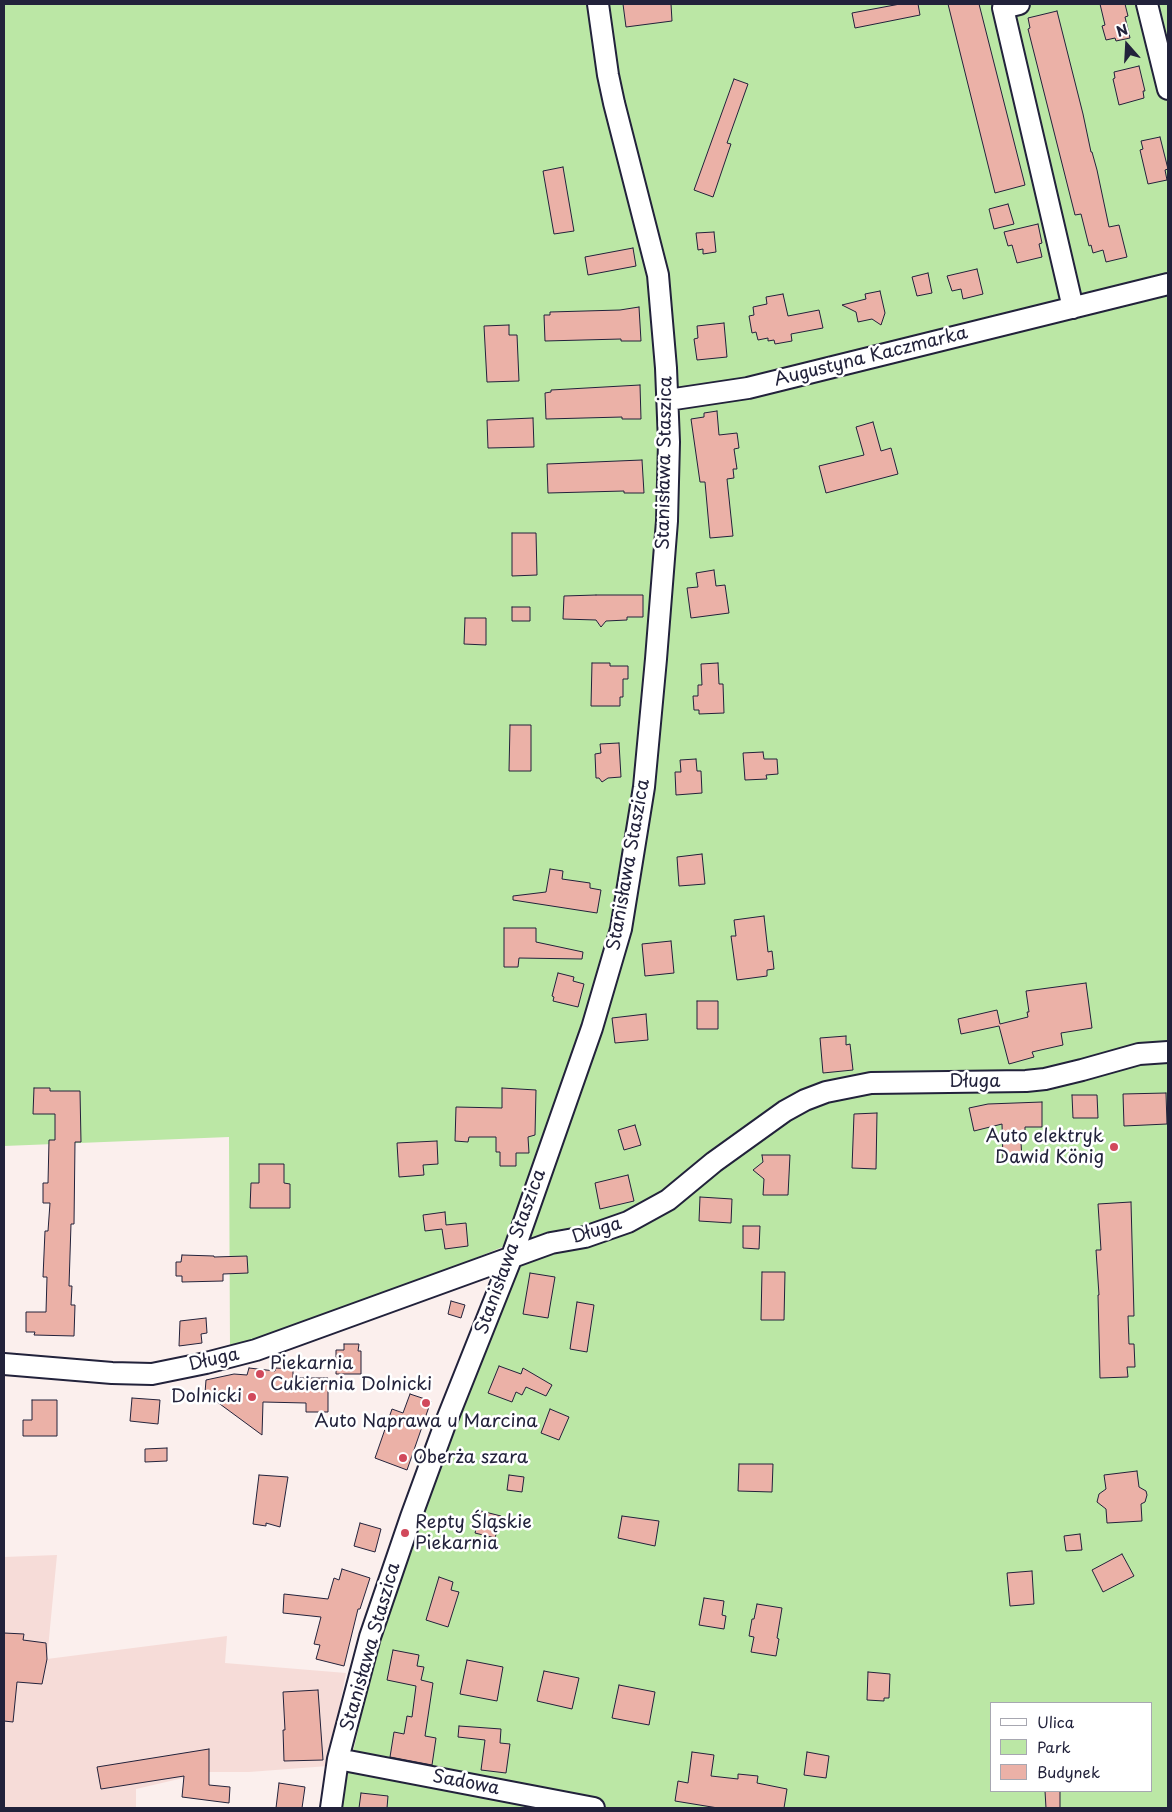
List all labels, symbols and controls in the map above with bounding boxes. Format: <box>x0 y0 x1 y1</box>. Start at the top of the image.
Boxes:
text: N <box>1113 19 1131 42</box>
north arrow <box>1102 20 1152 70</box>
street label: Augustyna Kaczmarka <box>772 322 970 392</box>
street label: Stanisława Staszica <box>653 376 677 550</box>
street label: Stanisława Staszica <box>603 777 655 953</box>
street label: Długa <box>950 1071 1000 1093</box>
place label: Auto elektryk Dawid König <box>986 1126 1104 1168</box>
marker: Auto elektryk Dawid König <box>1108 1141 1120 1153</box>
street label: Stanisława Staszica <box>471 1167 551 1337</box>
street label: Długa <box>570 1213 624 1249</box>
street label: Długa <box>187 1344 241 1376</box>
place label: Piekarnia Cukiernia Dolnicki <box>270 1353 432 1396</box>
marker: Piekarnia Cukiernia Dolnicki <box>254 1368 266 1380</box>
place label: Dolnicki <box>171 1386 242 1408</box>
marker: Dolnicki <box>246 1391 258 1403</box>
marker: Auto Naprawa u Marcina <box>420 1397 432 1409</box>
place label: Auto Naprawa u Marcina <box>314 1411 538 1433</box>
place label: Oberża szara <box>413 1447 528 1469</box>
marker: Oberża szara <box>397 1452 409 1464</box>
place label: Repty Śląskie Piekarnia <box>415 1512 532 1555</box>
marker: Repty Śląskie Piekarnia <box>399 1527 411 1539</box>
street label: Stanisława Staszica <box>337 1560 405 1734</box>
legend <box>990 1702 1152 1792</box>
text: Ulica <box>1037 1710 1074 1733</box>
text: Park <box>1037 1735 1071 1758</box>
text: Budynek <box>1037 1760 1100 1783</box>
street label: Sadowa <box>431 1766 501 1800</box>

